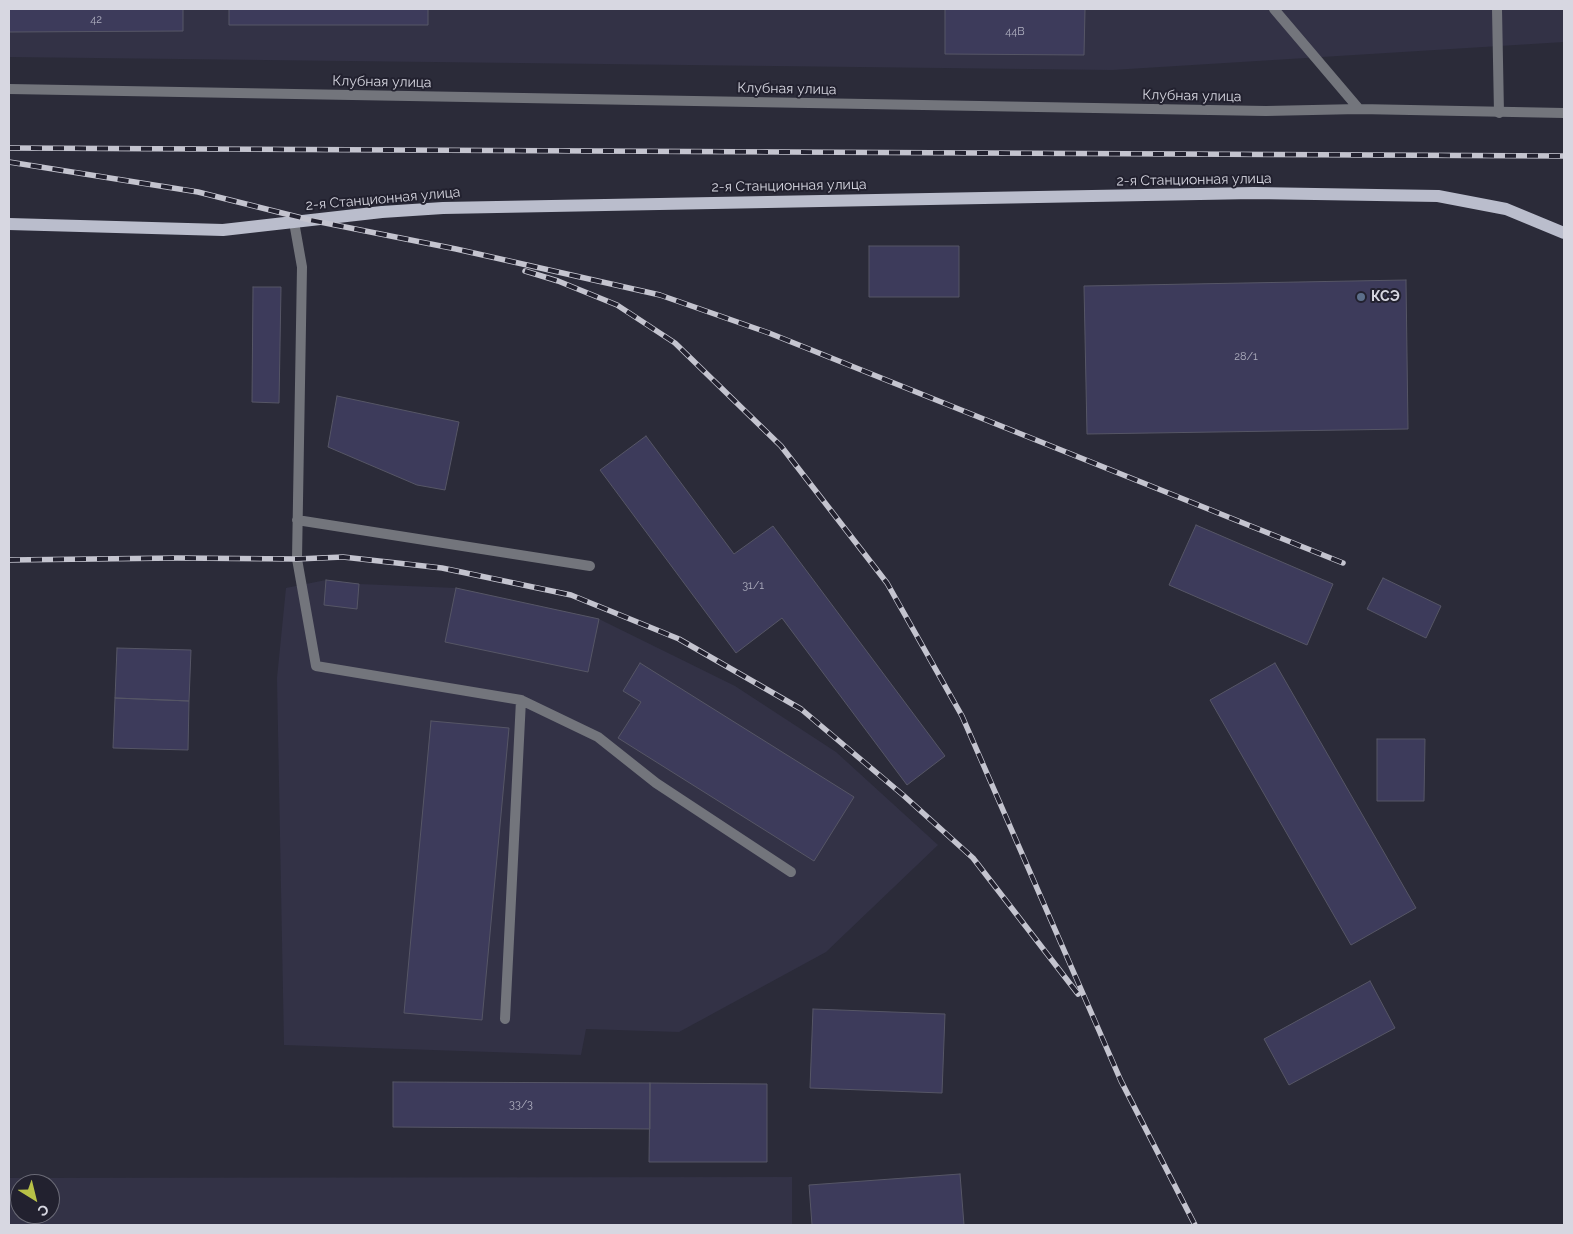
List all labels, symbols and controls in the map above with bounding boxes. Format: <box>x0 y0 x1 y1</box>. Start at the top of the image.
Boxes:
house number: 42 <box>90 13 102 27</box>
house number: 44В <box>1005 25 1025 39</box>
street label: Клубная улица <box>332 73 432 91</box>
street label: Клубная улица <box>737 80 837 98</box>
street label: Клубная улица <box>1142 87 1242 105</box>
street label: 2-я Станционная улица <box>1116 170 1272 190</box>
street label: 2-я Станционная улица <box>711 176 867 196</box>
street label: 2-я Станционная улица <box>305 184 461 214</box>
place label: КСЭ <box>1371 289 1400 305</box>
marker: КСЭ <box>1355 291 1367 303</box>
house number: 28/1 <box>1234 350 1258 364</box>
house number: 31/1 <box>742 579 764 593</box>
house number: 33/3 <box>509 1098 533 1112</box>
north arrow <box>10 1174 60 1224</box>
text: С <box>35 1201 52 1220</box>

